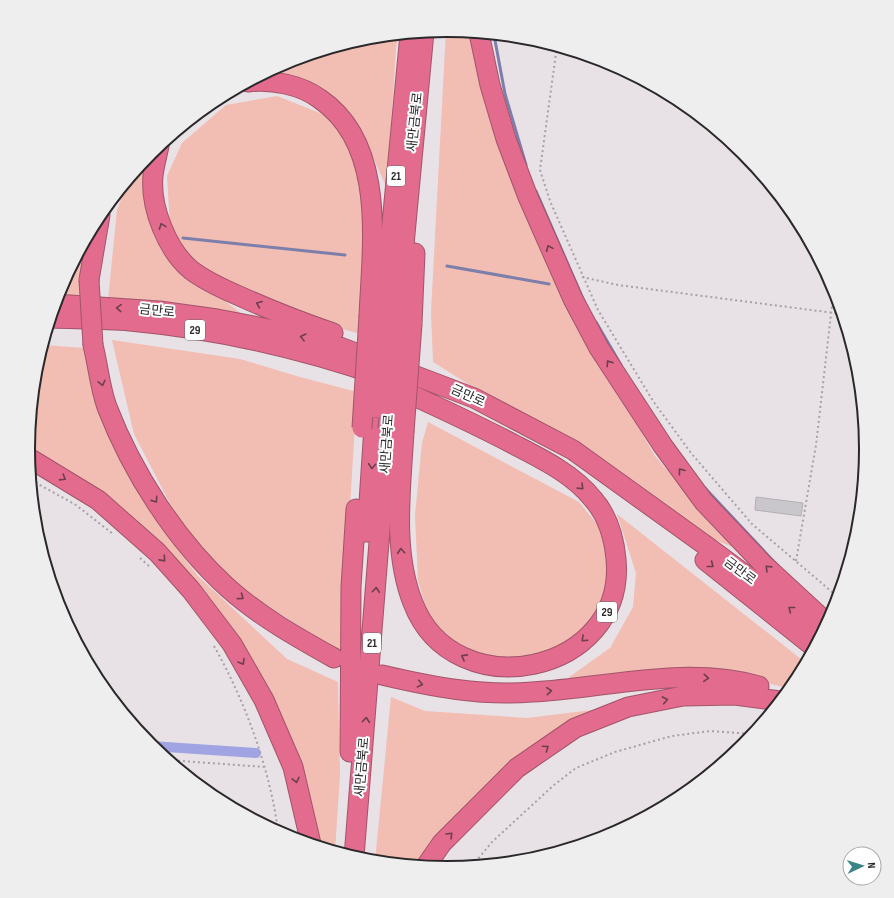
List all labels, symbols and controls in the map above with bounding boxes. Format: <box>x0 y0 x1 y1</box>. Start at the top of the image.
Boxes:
street label: 새만금북로 <box>404 91 426 153</box>
road number: 21 <box>387 166 405 186</box>
one-way arrow <box>158 222 166 229</box>
one-way arrow <box>546 244 554 251</box>
street label: 금만로 <box>138 301 176 321</box>
one-way arrow <box>256 301 263 309</box>
one-way arrow <box>116 303 122 312</box>
road number: 29 <box>185 320 205 340</box>
one-way arrow <box>299 333 306 341</box>
one-way arrow <box>606 360 614 367</box>
one-way arrow <box>97 380 105 386</box>
street label: 금만로 <box>448 381 488 411</box>
street label: 새만금북로 <box>377 414 397 474</box>
one-way arrow <box>367 463 376 469</box>
one-way arrow <box>679 469 686 476</box>
one-way arrow <box>59 473 66 480</box>
one-way arrow <box>576 482 584 490</box>
one-way arrow <box>150 496 157 503</box>
one-way arrow <box>397 548 406 554</box>
one-way arrow <box>159 554 166 562</box>
street label: 금만로 <box>721 554 759 588</box>
one-way arrow <box>707 561 714 568</box>
one-way arrow <box>765 566 772 573</box>
one-way arrow <box>371 587 380 594</box>
one-way arrow <box>236 592 243 599</box>
road number: 29 <box>597 602 617 622</box>
one-way arrow <box>788 607 795 614</box>
road number: 21 <box>363 633 381 653</box>
one-way arrow <box>581 634 589 641</box>
one-way arrow <box>460 654 468 662</box>
one-way arrow <box>238 658 245 665</box>
one-way arrow <box>703 674 709 683</box>
one-way arrow <box>417 679 423 687</box>
one-way arrow <box>546 686 552 695</box>
one-way arrow <box>662 696 668 704</box>
one-way arrow <box>361 717 370 723</box>
street label: 새만금북로 <box>351 736 373 797</box>
one-way arrow <box>542 745 549 753</box>
one-way arrow <box>292 776 300 783</box>
one-way arrow <box>445 832 453 840</box>
north arrow <box>842 846 882 886</box>
text: N <box>865 862 878 869</box>

